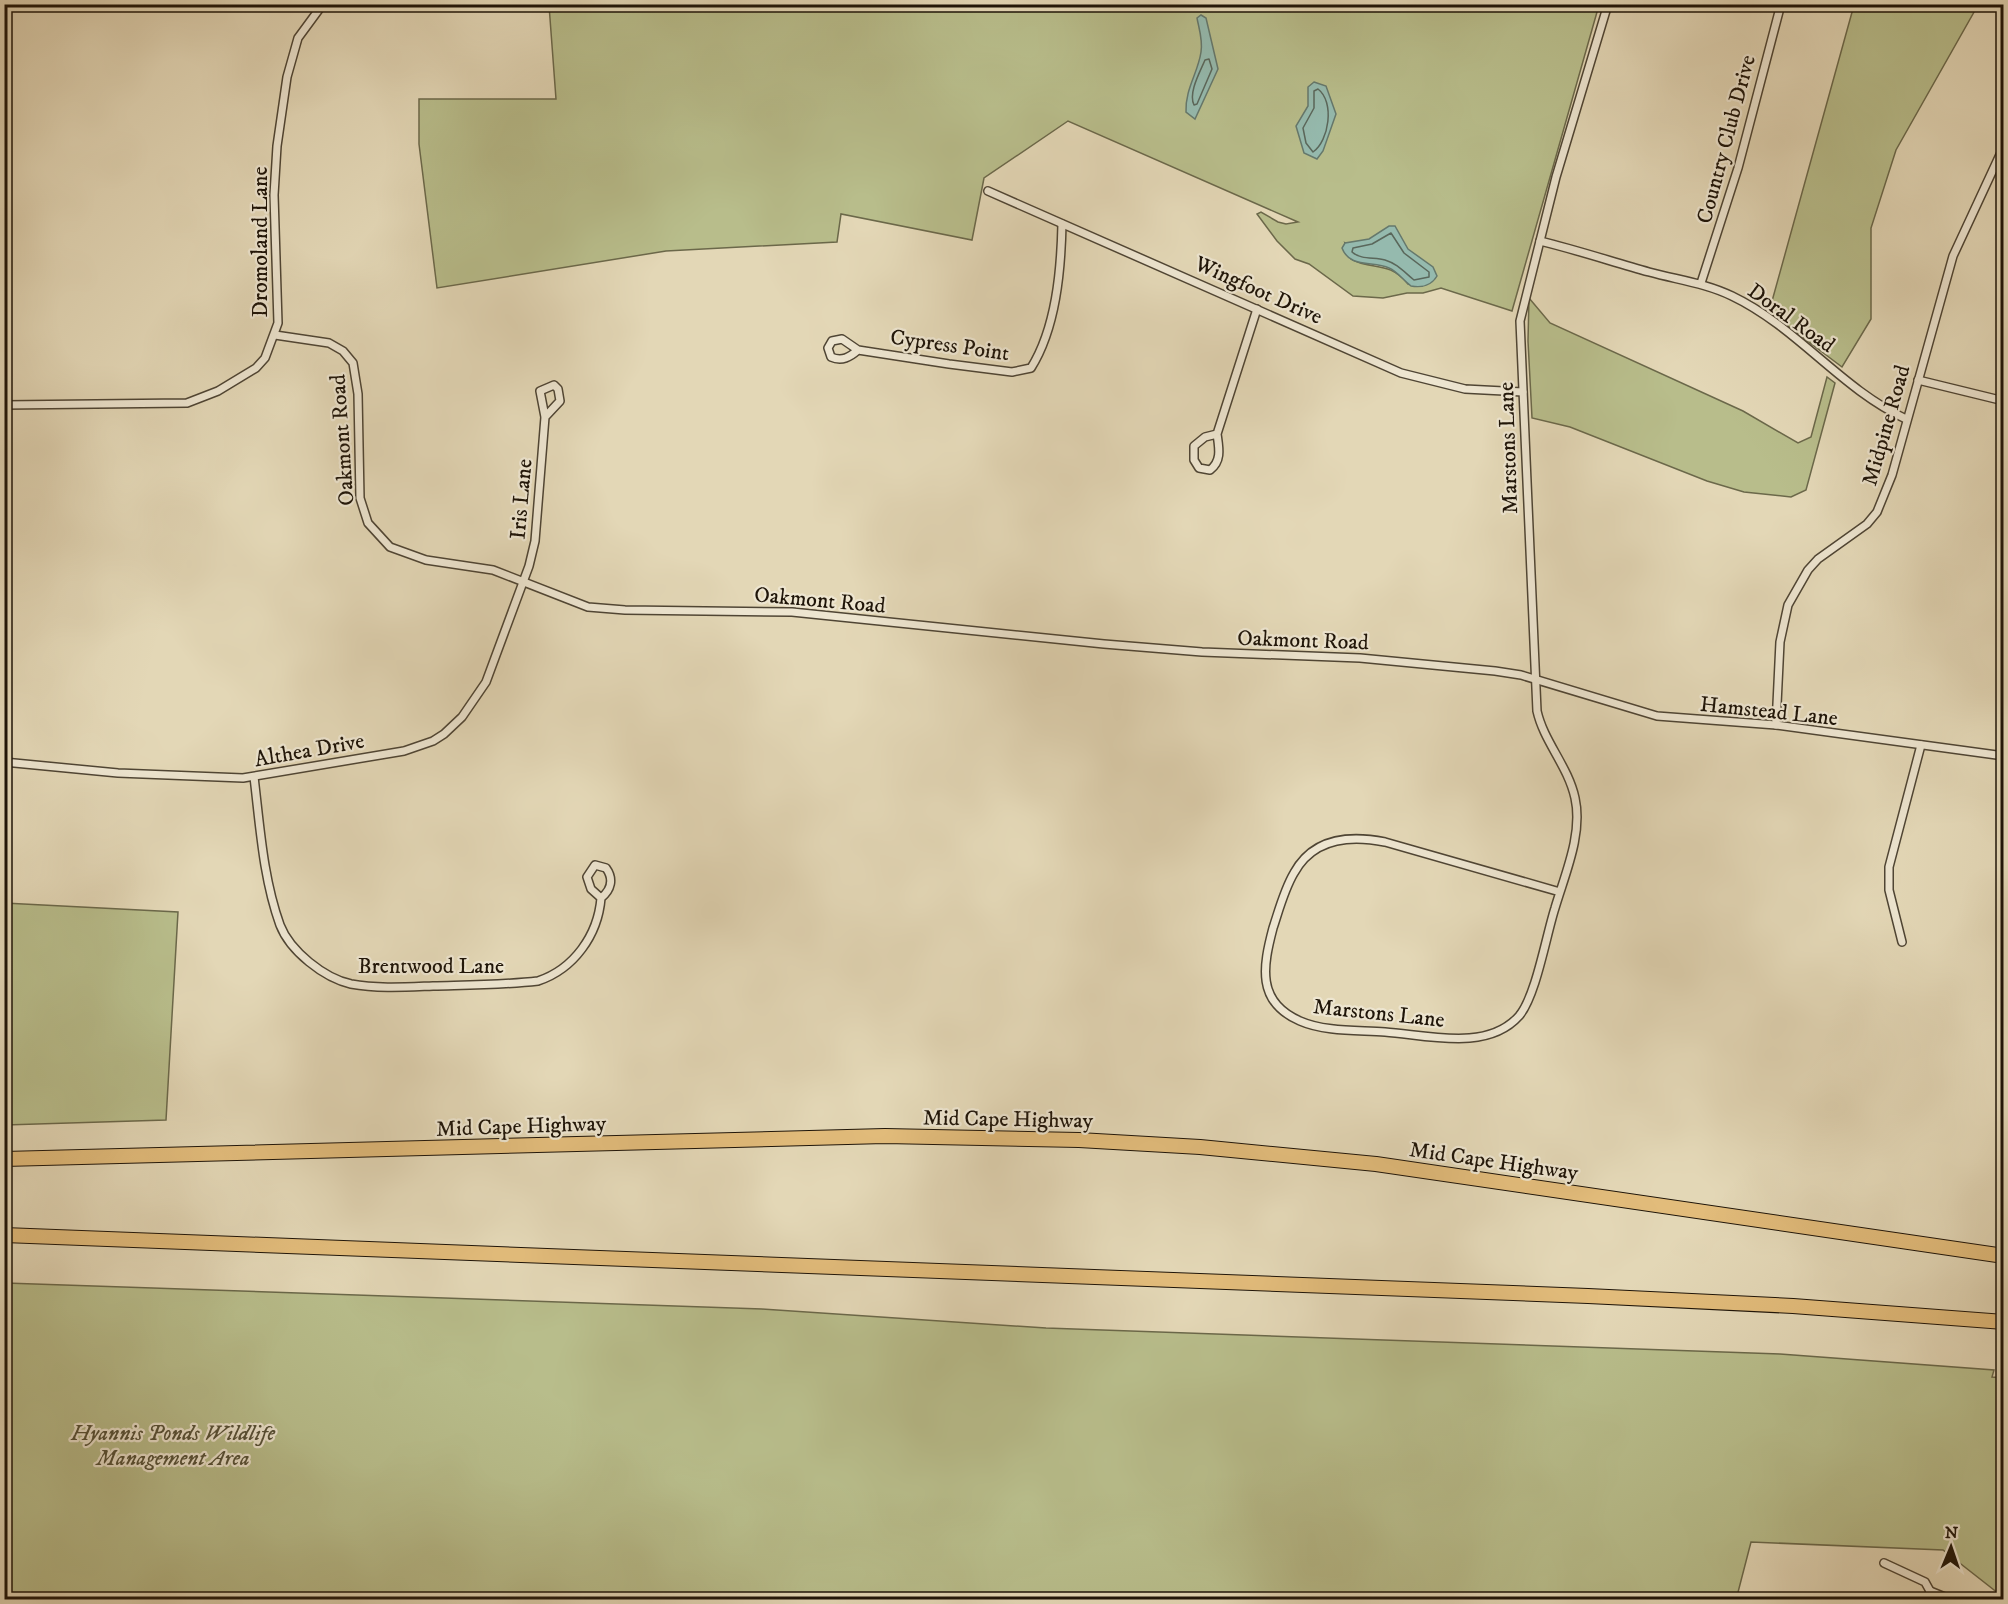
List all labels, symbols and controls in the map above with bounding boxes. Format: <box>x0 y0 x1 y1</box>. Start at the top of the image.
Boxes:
street label: Country Club Drive <box>1691 52 1762 227</box>
street label: Dromoland Lane <box>247 166 274 318</box>
street label: Wingfoot Drive <box>1189 250 1326 331</box>
street label: Doral Road <box>1742 277 1840 359</box>
street label: Cypress Point <box>889 324 1011 367</box>
street label: Midpine Road <box>1856 362 1917 489</box>
street label: Oakmont Road <box>324 373 361 507</box>
street label: Marstons Lane <box>1493 382 1524 514</box>
street label: Iris Lane <box>505 458 538 541</box>
street label: Oakmont Road <box>753 581 887 620</box>
street label: Oakmont Road <box>1237 625 1369 656</box>
street label: Hamstead Lane <box>1698 691 1839 732</box>
street label: Althea Drive <box>252 728 366 773</box>
street label: Brentwood Lane <box>358 953 504 980</box>
street label: Marstons Lane <box>1312 993 1446 1034</box>
street label: Mid Cape Highway <box>923 1105 1094 1134</box>
street label: Mid Cape Highway <box>435 1110 607 1143</box>
street label: Mid Cape Highway <box>1408 1136 1581 1187</box>
park label: Hyannis Ponds Wildlife Management Area <box>70 1420 276 1472</box>
north arrow <box>1921 1517 1981 1577</box>
text: N <box>1945 1523 1958 1543</box>

